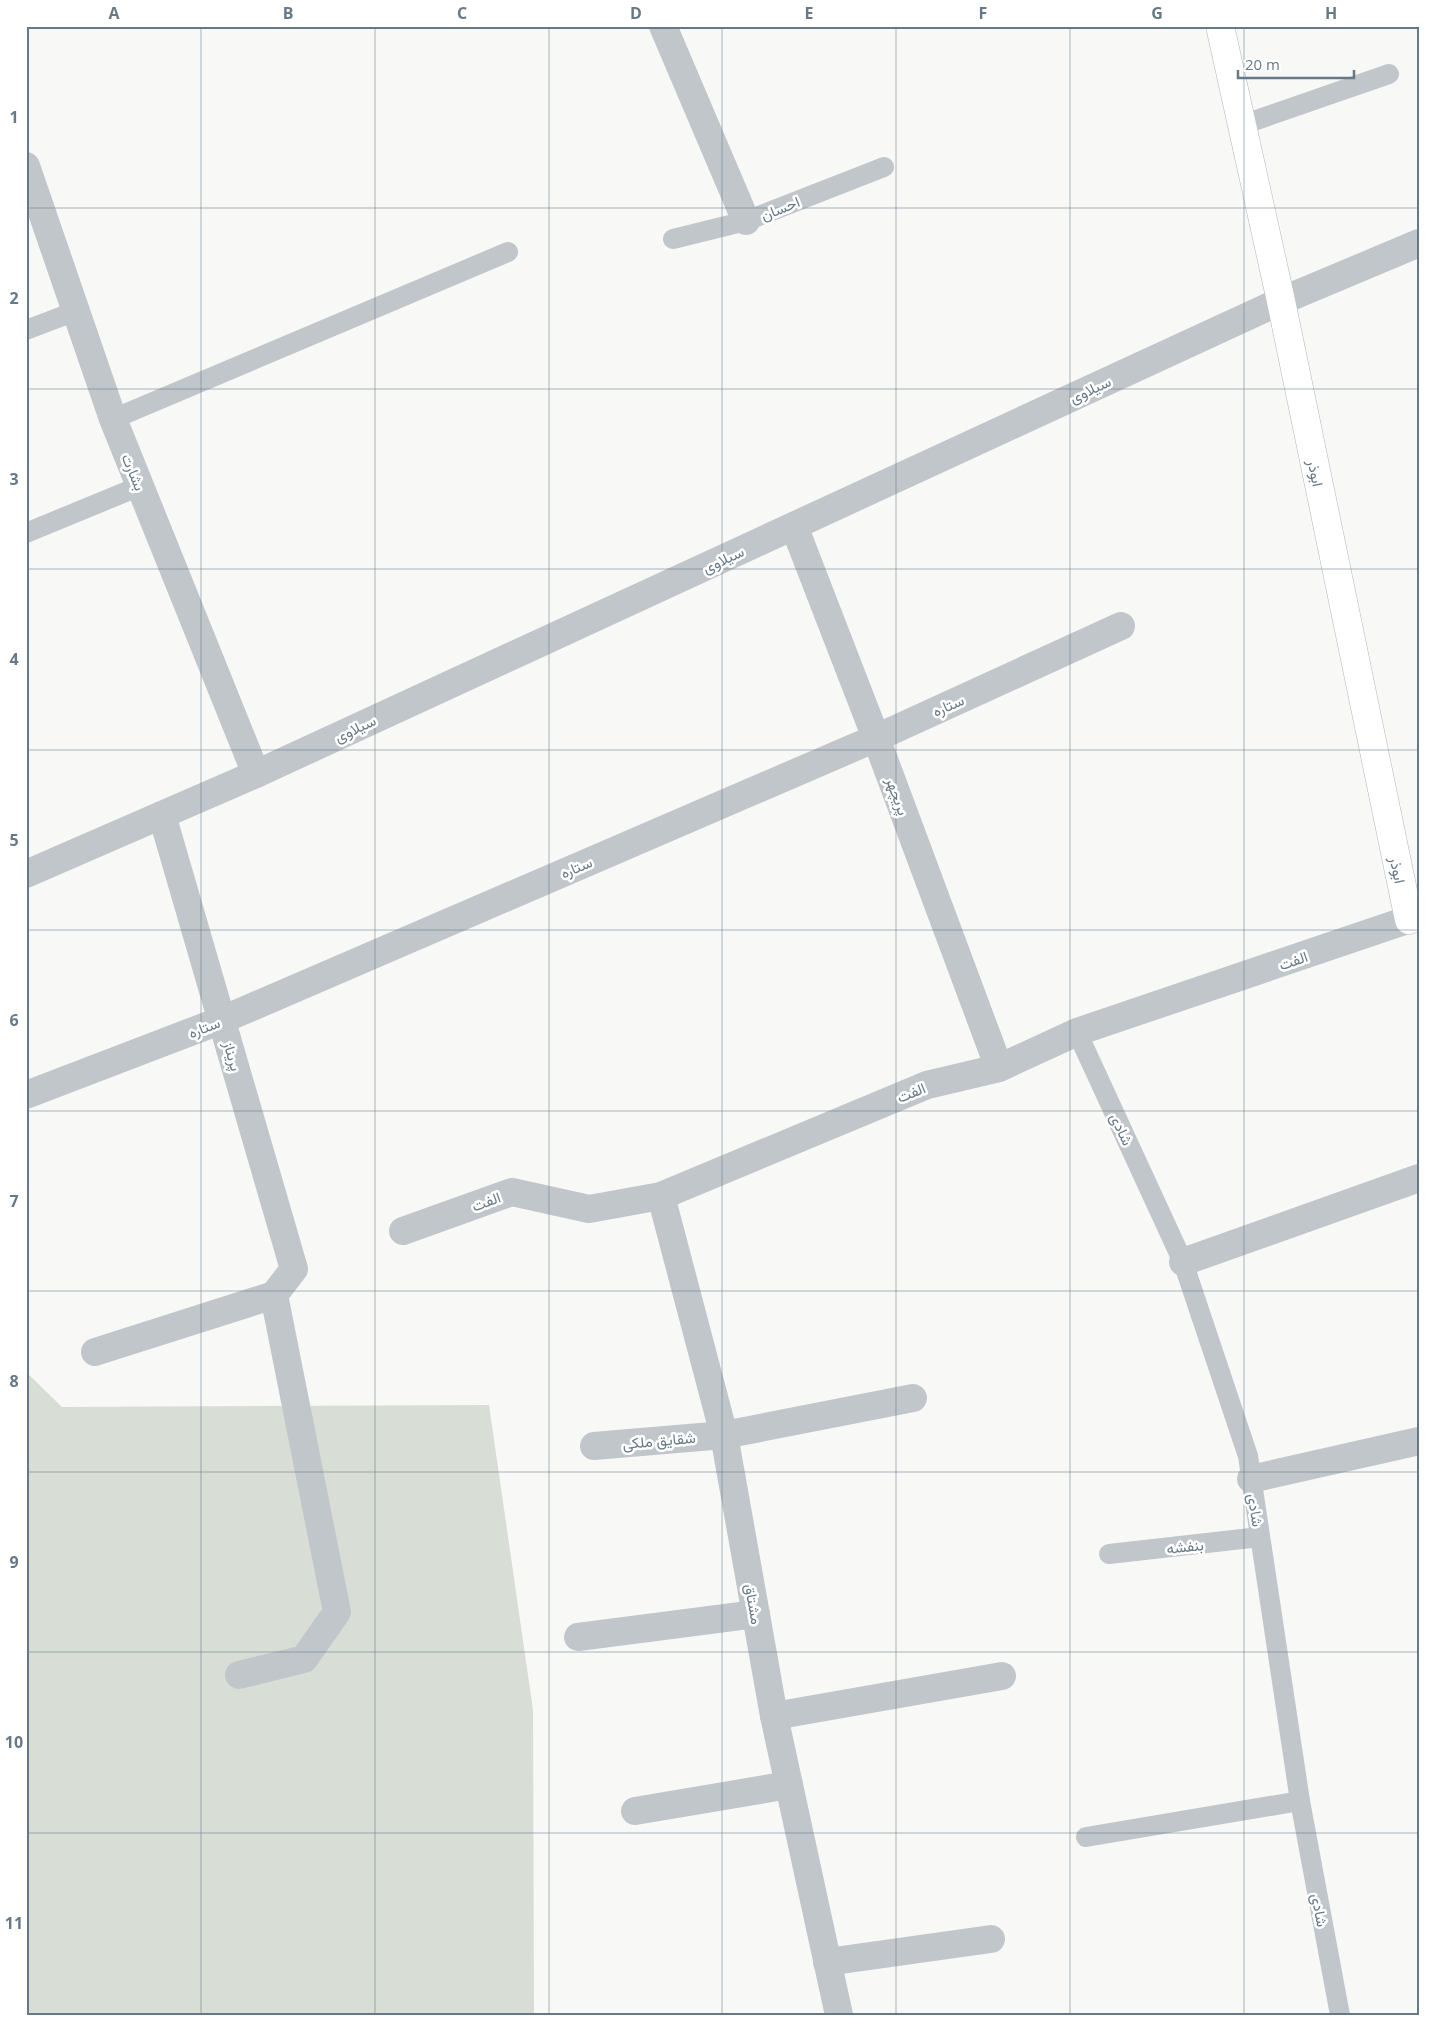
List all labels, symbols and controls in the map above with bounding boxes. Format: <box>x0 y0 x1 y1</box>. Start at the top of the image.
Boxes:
text: A <box>108 2 120 24</box>
text: B <box>283 2 293 24</box>
text: C <box>457 2 467 24</box>
text: D <box>630 2 642 24</box>
text: E <box>805 2 814 24</box>
text: F <box>979 2 987 24</box>
text: G <box>1151 2 1163 24</box>
text: H <box>1325 2 1337 24</box>
scale bar <box>1238 48 1354 80</box>
text: 20 m <box>1245 54 1280 74</box>
text: 1 <box>9 106 19 128</box>
street label: احسان <box>758 191 802 225</box>
text: 2 <box>9 287 19 309</box>
street label: سیلاوی <box>1066 371 1115 408</box>
street label: بشارت <box>118 451 150 493</box>
street label: ابوذر <box>1303 457 1329 488</box>
text: 3 <box>9 468 19 490</box>
street label: سیلاوی <box>699 541 748 578</box>
text: 4 <box>9 648 19 670</box>
street label: ستاره <box>929 689 967 721</box>
street label: سیلاوی <box>331 710 380 747</box>
street label: پریچهر <box>881 773 914 818</box>
text: 5 <box>9 829 19 851</box>
street label: ستاره <box>557 851 595 883</box>
street label: ابوذر <box>1385 854 1411 885</box>
street label: الفت <box>1276 946 1310 974</box>
text: 6 <box>9 1009 19 1031</box>
street label: ستاره <box>185 1012 223 1042</box>
street label: پریناز <box>218 1038 247 1073</box>
street label: الفت <box>894 1077 928 1107</box>
street label: شادی <box>1105 1110 1138 1149</box>
street label: الفت <box>469 1187 503 1215</box>
text: 7 <box>9 1190 19 1212</box>
text: 8 <box>9 1370 19 1392</box>
street label: شقایق ملکی <box>622 1427 697 1454</box>
street label: شادی <box>1243 1492 1269 1528</box>
street label: بنفشه <box>1165 1534 1205 1558</box>
text: 9 <box>9 1551 19 1573</box>
street label: مشتاق <box>741 1582 767 1626</box>
text: 10 <box>5 1731 23 1753</box>
street label: شادی <box>1306 1892 1333 1929</box>
text: 11 <box>5 1912 23 1934</box>

